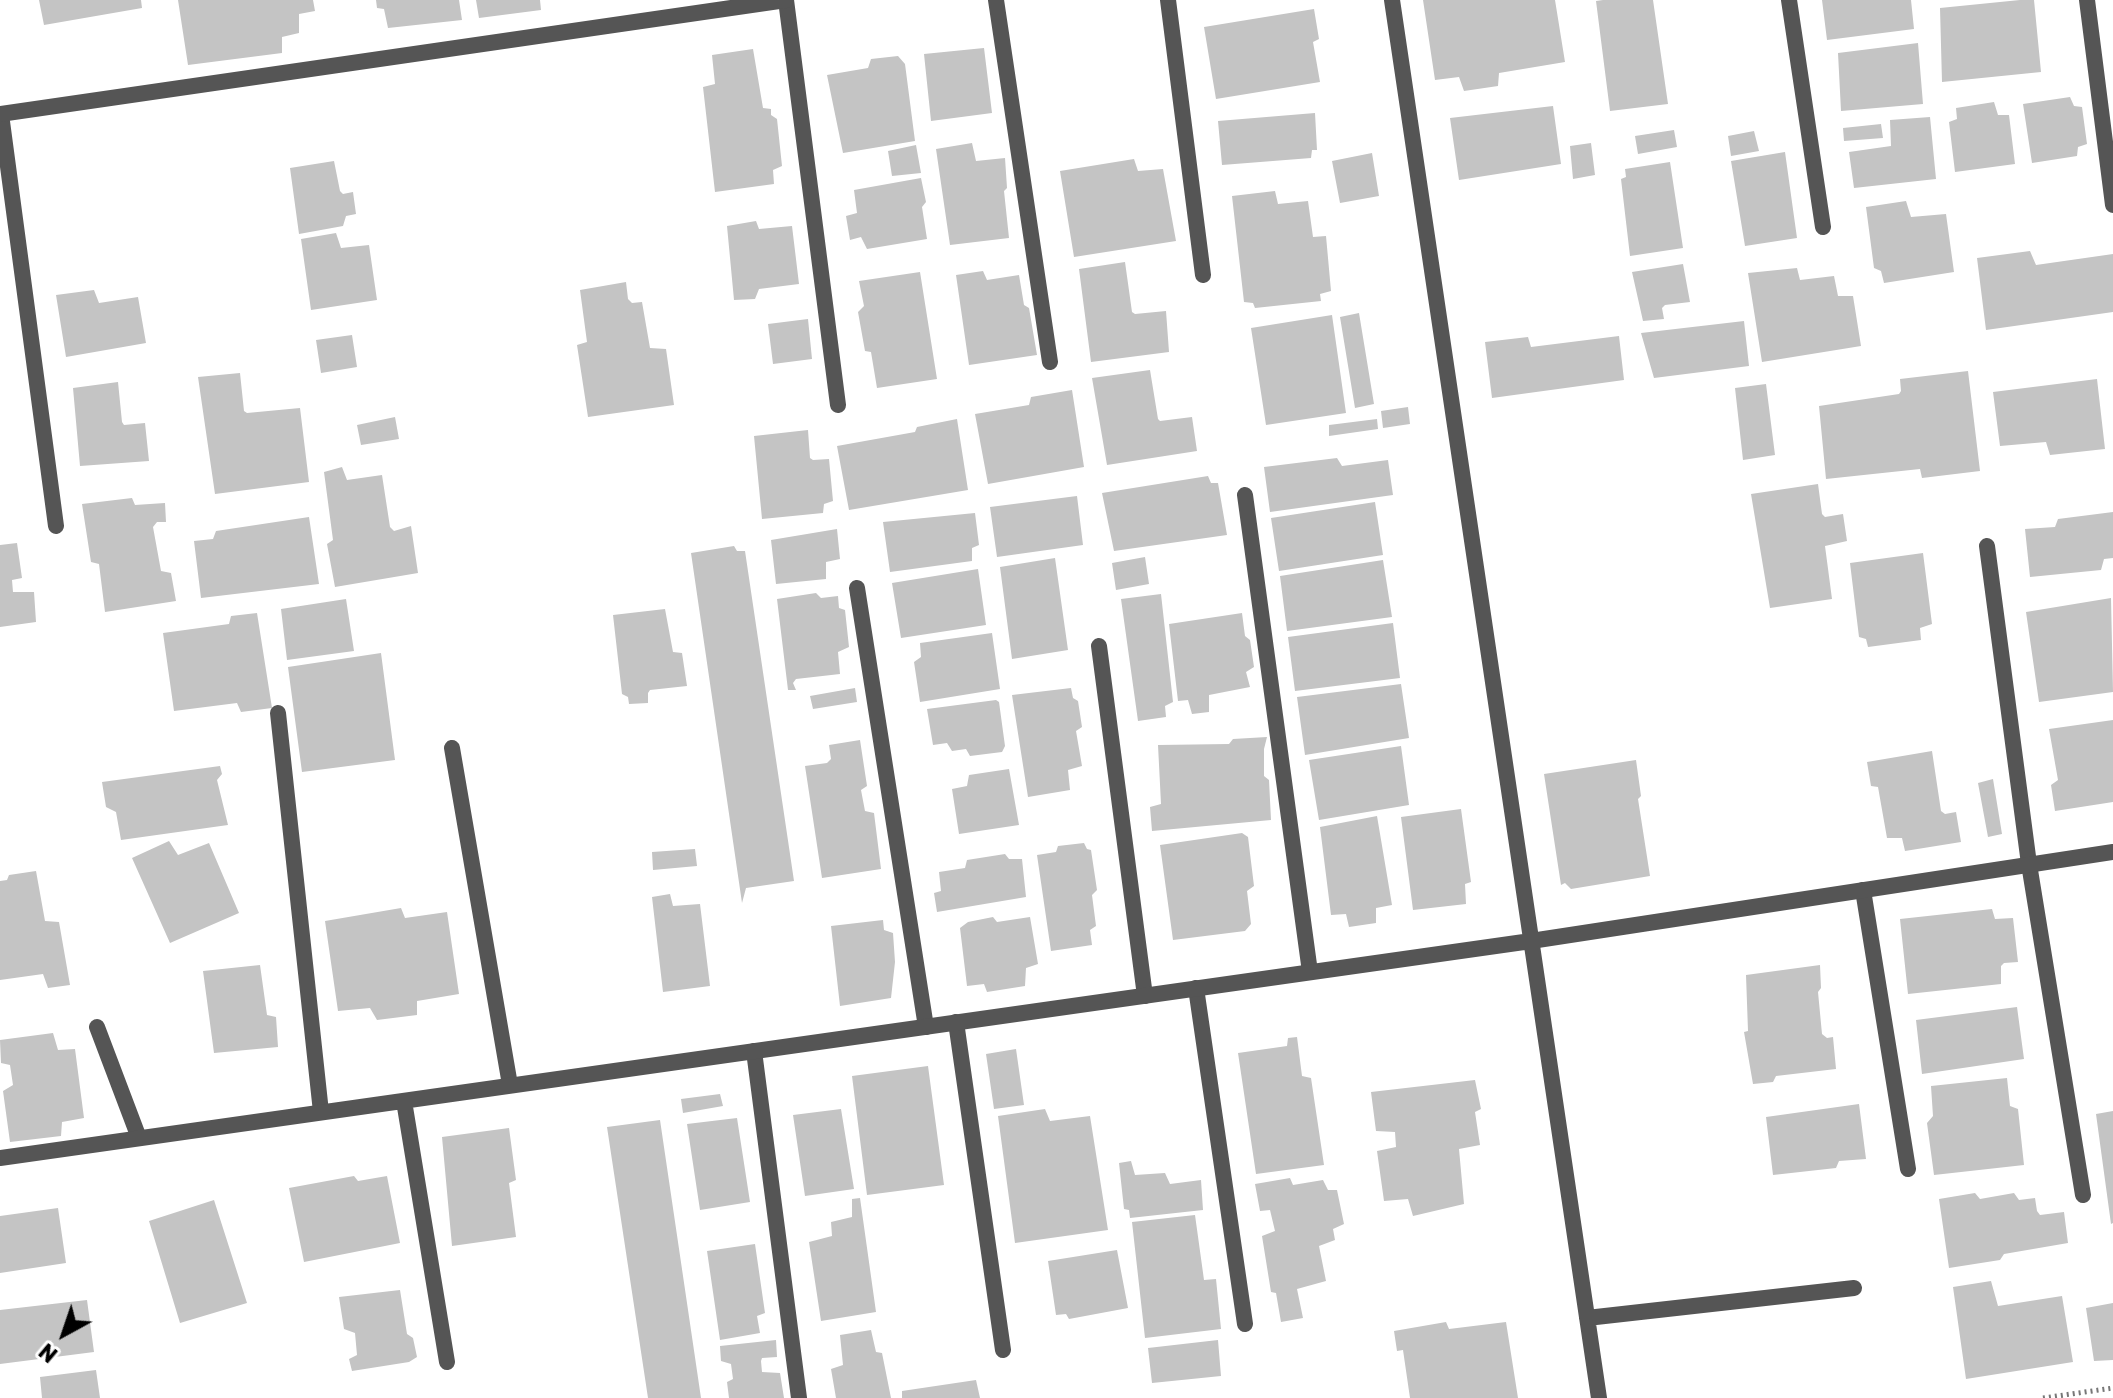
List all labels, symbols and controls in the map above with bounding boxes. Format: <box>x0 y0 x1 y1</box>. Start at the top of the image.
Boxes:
north arrow <box>24 1294 104 1374</box>
text: N <box>34 1337 63 1368</box>

